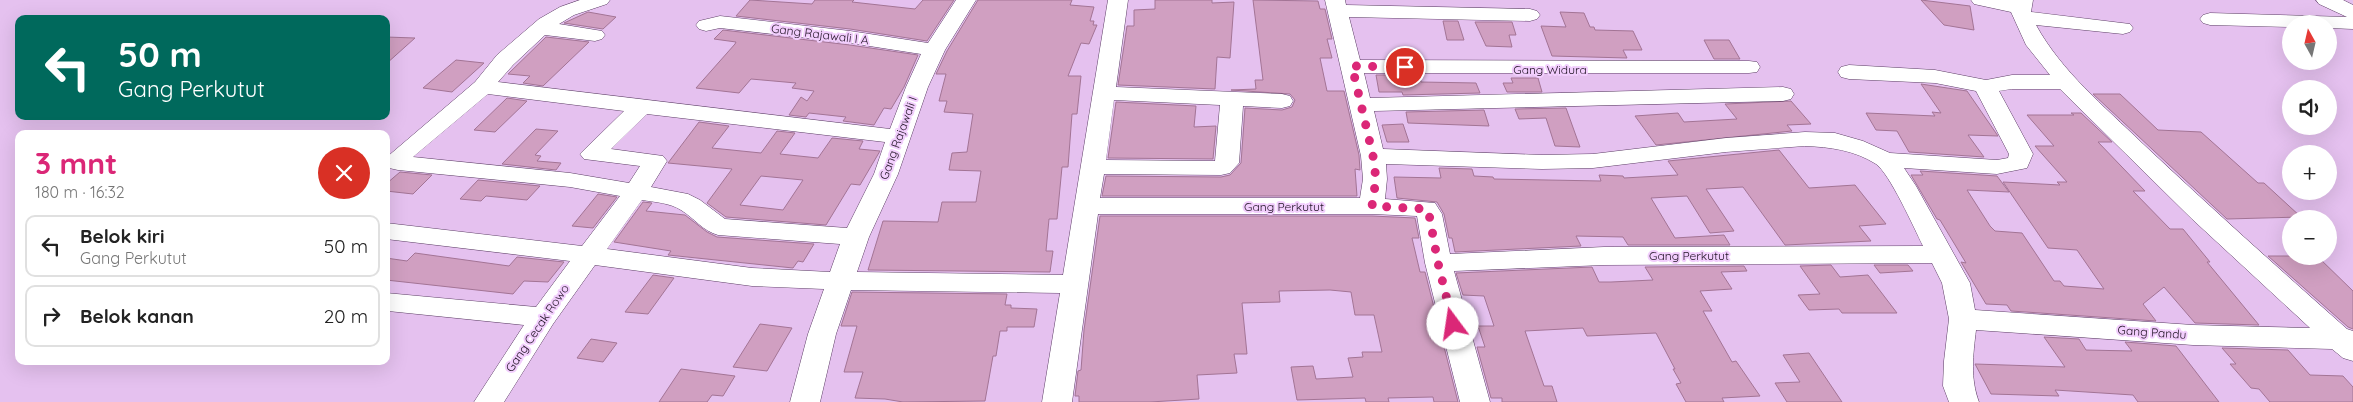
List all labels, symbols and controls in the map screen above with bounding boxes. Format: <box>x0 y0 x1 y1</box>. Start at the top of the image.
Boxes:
north arrow <box>2282 15 2338 70</box>
map controls <box>2282 15 2337 265</box>
street label: Gang Rajawali I A <box>770 21 870 47</box>
text: 50 m <box>118 32 202 76</box>
icon: left <box>35 35 100 100</box>
pin <box>1384 46 1426 88</box>
icon: arrive <box>1391 53 1419 81</box>
street label: Gang Widura <box>1513 62 1587 77</box>
text: Gang Perkutut <box>118 75 265 103</box>
button: sound <box>2282 80 2337 135</box>
street label: Gang Rajawali I <box>876 94 920 182</box>
text: 3 mnt <box>35 144 117 182</box>
button: + <box>2282 145 2337 200</box>
button: close <box>318 147 370 199</box>
text: 180 m · 16:32 <box>35 182 125 202</box>
street label: Gang Perkutut <box>1244 199 1324 214</box>
button: − <box>2282 210 2337 265</box>
text: Belok kiri <box>80 224 165 248</box>
icon: left <box>37 232 65 260</box>
text: 50 m <box>324 234 368 258</box>
text: Gang Perkutut <box>80 248 187 268</box>
street label: Gang Perkutut <box>1649 248 1729 263</box>
street label: Gang Cecak Rowo <box>502 281 572 375</box>
position arrow <box>1426 297 1478 349</box>
icon: right <box>37 302 65 330</box>
text: Belok kanan <box>80 304 194 328</box>
text: 20 m <box>324 304 368 328</box>
street label: Gang Pandu <box>2117 322 2187 342</box>

